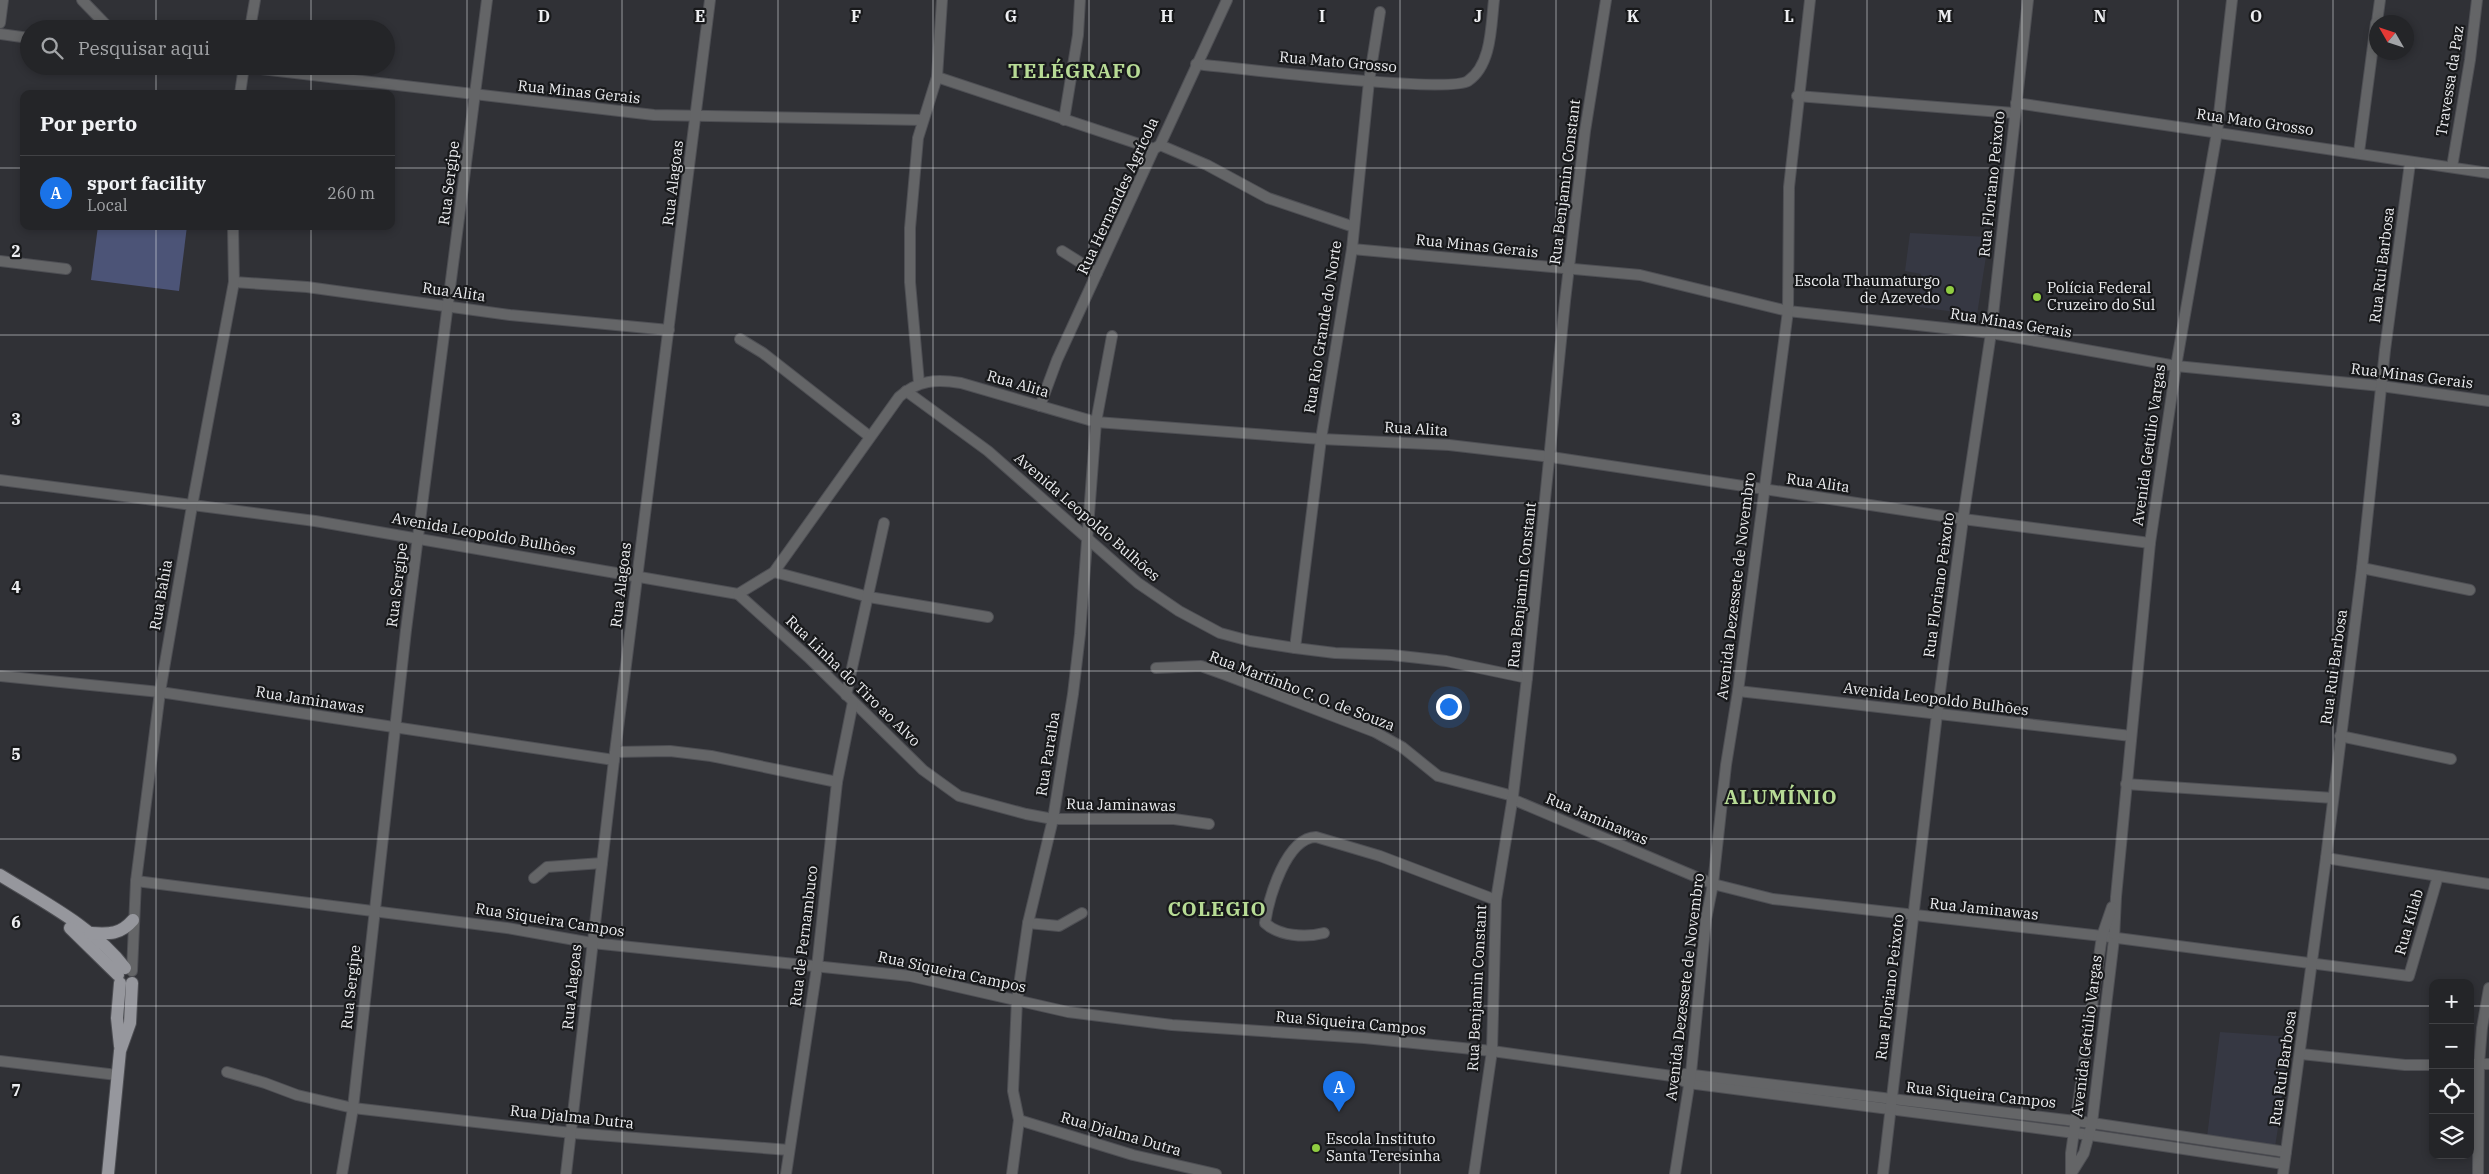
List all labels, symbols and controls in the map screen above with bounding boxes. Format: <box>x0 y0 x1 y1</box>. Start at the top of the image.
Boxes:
text: D <box>538 6 550 26</box>
text: E <box>695 6 705 26</box>
text: F <box>851 6 861 26</box>
text: G <box>1005 6 1017 26</box>
text: H <box>1161 6 1174 26</box>
text: I <box>1319 6 1325 26</box>
text: J <box>1474 6 1482 26</box>
text: K <box>1627 6 1640 26</box>
text: L <box>1784 6 1794 26</box>
text: M <box>1938 6 1952 26</box>
text: N <box>2094 6 2106 26</box>
text: O <box>2250 6 2262 26</box>
north arrow <box>2369 15 2414 60</box>
search box <box>20 20 395 75</box>
street label: Travessa da Paz <box>2431 24 2468 138</box>
icon: search <box>38 34 66 62</box>
text: Pesquisar aqui <box>78 36 210 60</box>
street label: Rua Mato Grosso <box>1278 47 1398 76</box>
district label: TELÉGRAFO <box>1008 57 1142 84</box>
street label: Rua Minas Gerais <box>517 76 641 107</box>
street label: Rua Benjamin Constant <box>1545 98 1584 266</box>
street label: Rua Mato Grosso <box>2195 104 2315 139</box>
text: Por perto <box>40 109 137 137</box>
street label: Rua Floriano Peixoto <box>1974 110 2009 258</box>
street label: Rua Hernandes Agrícola <box>1073 114 1162 277</box>
street label: Rua Alagoas <box>658 139 687 227</box>
street label: Rua Sergipe <box>434 140 463 226</box>
text: sport facility <box>87 171 206 195</box>
text: A <box>50 183 62 203</box>
text: 260 m <box>327 183 375 203</box>
text: Local <box>87 195 127 215</box>
street label: Rua Rui Barbosa <box>2365 206 2398 324</box>
street label: Rua Minas Gerais <box>1415 230 1539 261</box>
street label: Rua Rio Grande do Norte <box>1299 239 1346 415</box>
text: 2 <box>11 241 21 261</box>
place label: Escola Thaumaturgo de Azevedo <box>1794 271 1940 307</box>
street label: Rua Alita <box>421 278 487 305</box>
place label: Polícia Federal Cruzeiro do Sul <box>2047 278 2155 314</box>
marker: Escola Thaumaturgo de Azevedo <box>1944 284 1956 296</box>
marker: Polícia Federal Cruzeiro do Sul <box>2031 291 2043 303</box>
street label: Rua Minas Gerais <box>1949 303 2073 342</box>
street label: Rua Minas Gerais <box>2350 359 2474 392</box>
street label: Avenida Getúlio Vargas <box>2128 363 2169 527</box>
street label: Rua Alita <box>985 366 1051 401</box>
text: 3 <box>11 409 21 429</box>
street label: Rua Alita <box>1384 417 1448 440</box>
street label: Avenida Leopoldo Bulhões <box>1011 448 1164 585</box>
street label: Rua Alita <box>1785 469 1851 496</box>
street label: Avenida Dezessete de Novembro <box>1712 471 1759 701</box>
street label: Rua Benjamin Constant <box>1503 501 1540 669</box>
street label: Avenida Leopoldo Bulhões <box>390 508 578 559</box>
street label: Rua Floriano Peixoto <box>1919 511 1958 659</box>
street label: Rua Alagoas <box>606 541 635 629</box>
street label: Rua Sergipe <box>382 542 411 628</box>
street label: Rua Bahia <box>145 558 176 632</box>
text: 4 <box>11 577 21 597</box>
street label: Rua Rui Barbosa <box>2316 608 2351 726</box>
street label: Rua Linha do Tiro ao Alvo <box>782 611 925 750</box>
street label: Rua Martinho C. O. de Souza <box>1207 646 1398 735</box>
street label: Avenida Leopoldo Bulhões <box>1842 678 2030 719</box>
street label: Rua Jaminawas <box>254 682 366 717</box>
your location <box>1436 694 1462 720</box>
street label: Rua Paraíba <box>1031 710 1064 797</box>
text: 5 <box>11 744 21 764</box>
district label: ALUMÍNIO <box>1724 783 1838 810</box>
street label: Rua Jaminawas <box>1543 788 1651 849</box>
street label: Rua Jaminawas <box>1066 794 1176 815</box>
street label: Rua de Pernambuco <box>785 864 822 1007</box>
street label: Avenida Dezessete de Novembro <box>1661 872 1708 1102</box>
street label: Rua Kilab <box>2390 887 2427 957</box>
street label: Rua Jaminawas <box>1929 893 2040 924</box>
district label: COLEGIO <box>1167 895 1267 922</box>
street label: Rua Siqueira Campos <box>474 898 626 941</box>
street label: Rua Benjamin Constant <box>1463 904 1490 1072</box>
text: 6 <box>11 912 21 932</box>
street label: Rua Floriano Peixoto <box>1871 913 1908 1061</box>
street label: Rua Alagoas <box>558 943 585 1031</box>
street label: Rua Sergipe <box>337 944 364 1030</box>
street label: Rua Siqueira Campos <box>876 947 1028 997</box>
street label: Avenida Getúlio Vargas <box>2067 954 2106 1118</box>
map controls <box>2429 979 2474 1159</box>
button: + <box>2429 979 2474 1024</box>
street label: Rua Siqueira Campos <box>1275 1006 1427 1039</box>
street label: Rua Rui Barbosa <box>2265 1009 2300 1127</box>
button: − <box>2429 1024 2474 1069</box>
button: locate <box>2429 1069 2474 1114</box>
pin: A <box>1323 1071 1355 1112</box>
street label: Rua Siqueira Campos <box>1905 1077 2057 1112</box>
text: 7 <box>11 1080 21 1100</box>
street label: Rua Djalma Dutra <box>509 1101 635 1132</box>
street label: Rua Djalma Dutra <box>1059 1107 1184 1160</box>
button: layers <box>2429 1114 2474 1159</box>
place label: Escola Instituto Santa Teresinha <box>1326 1129 1441 1165</box>
marker: Escola Instituto Santa Teresinha <box>1310 1142 1322 1154</box>

